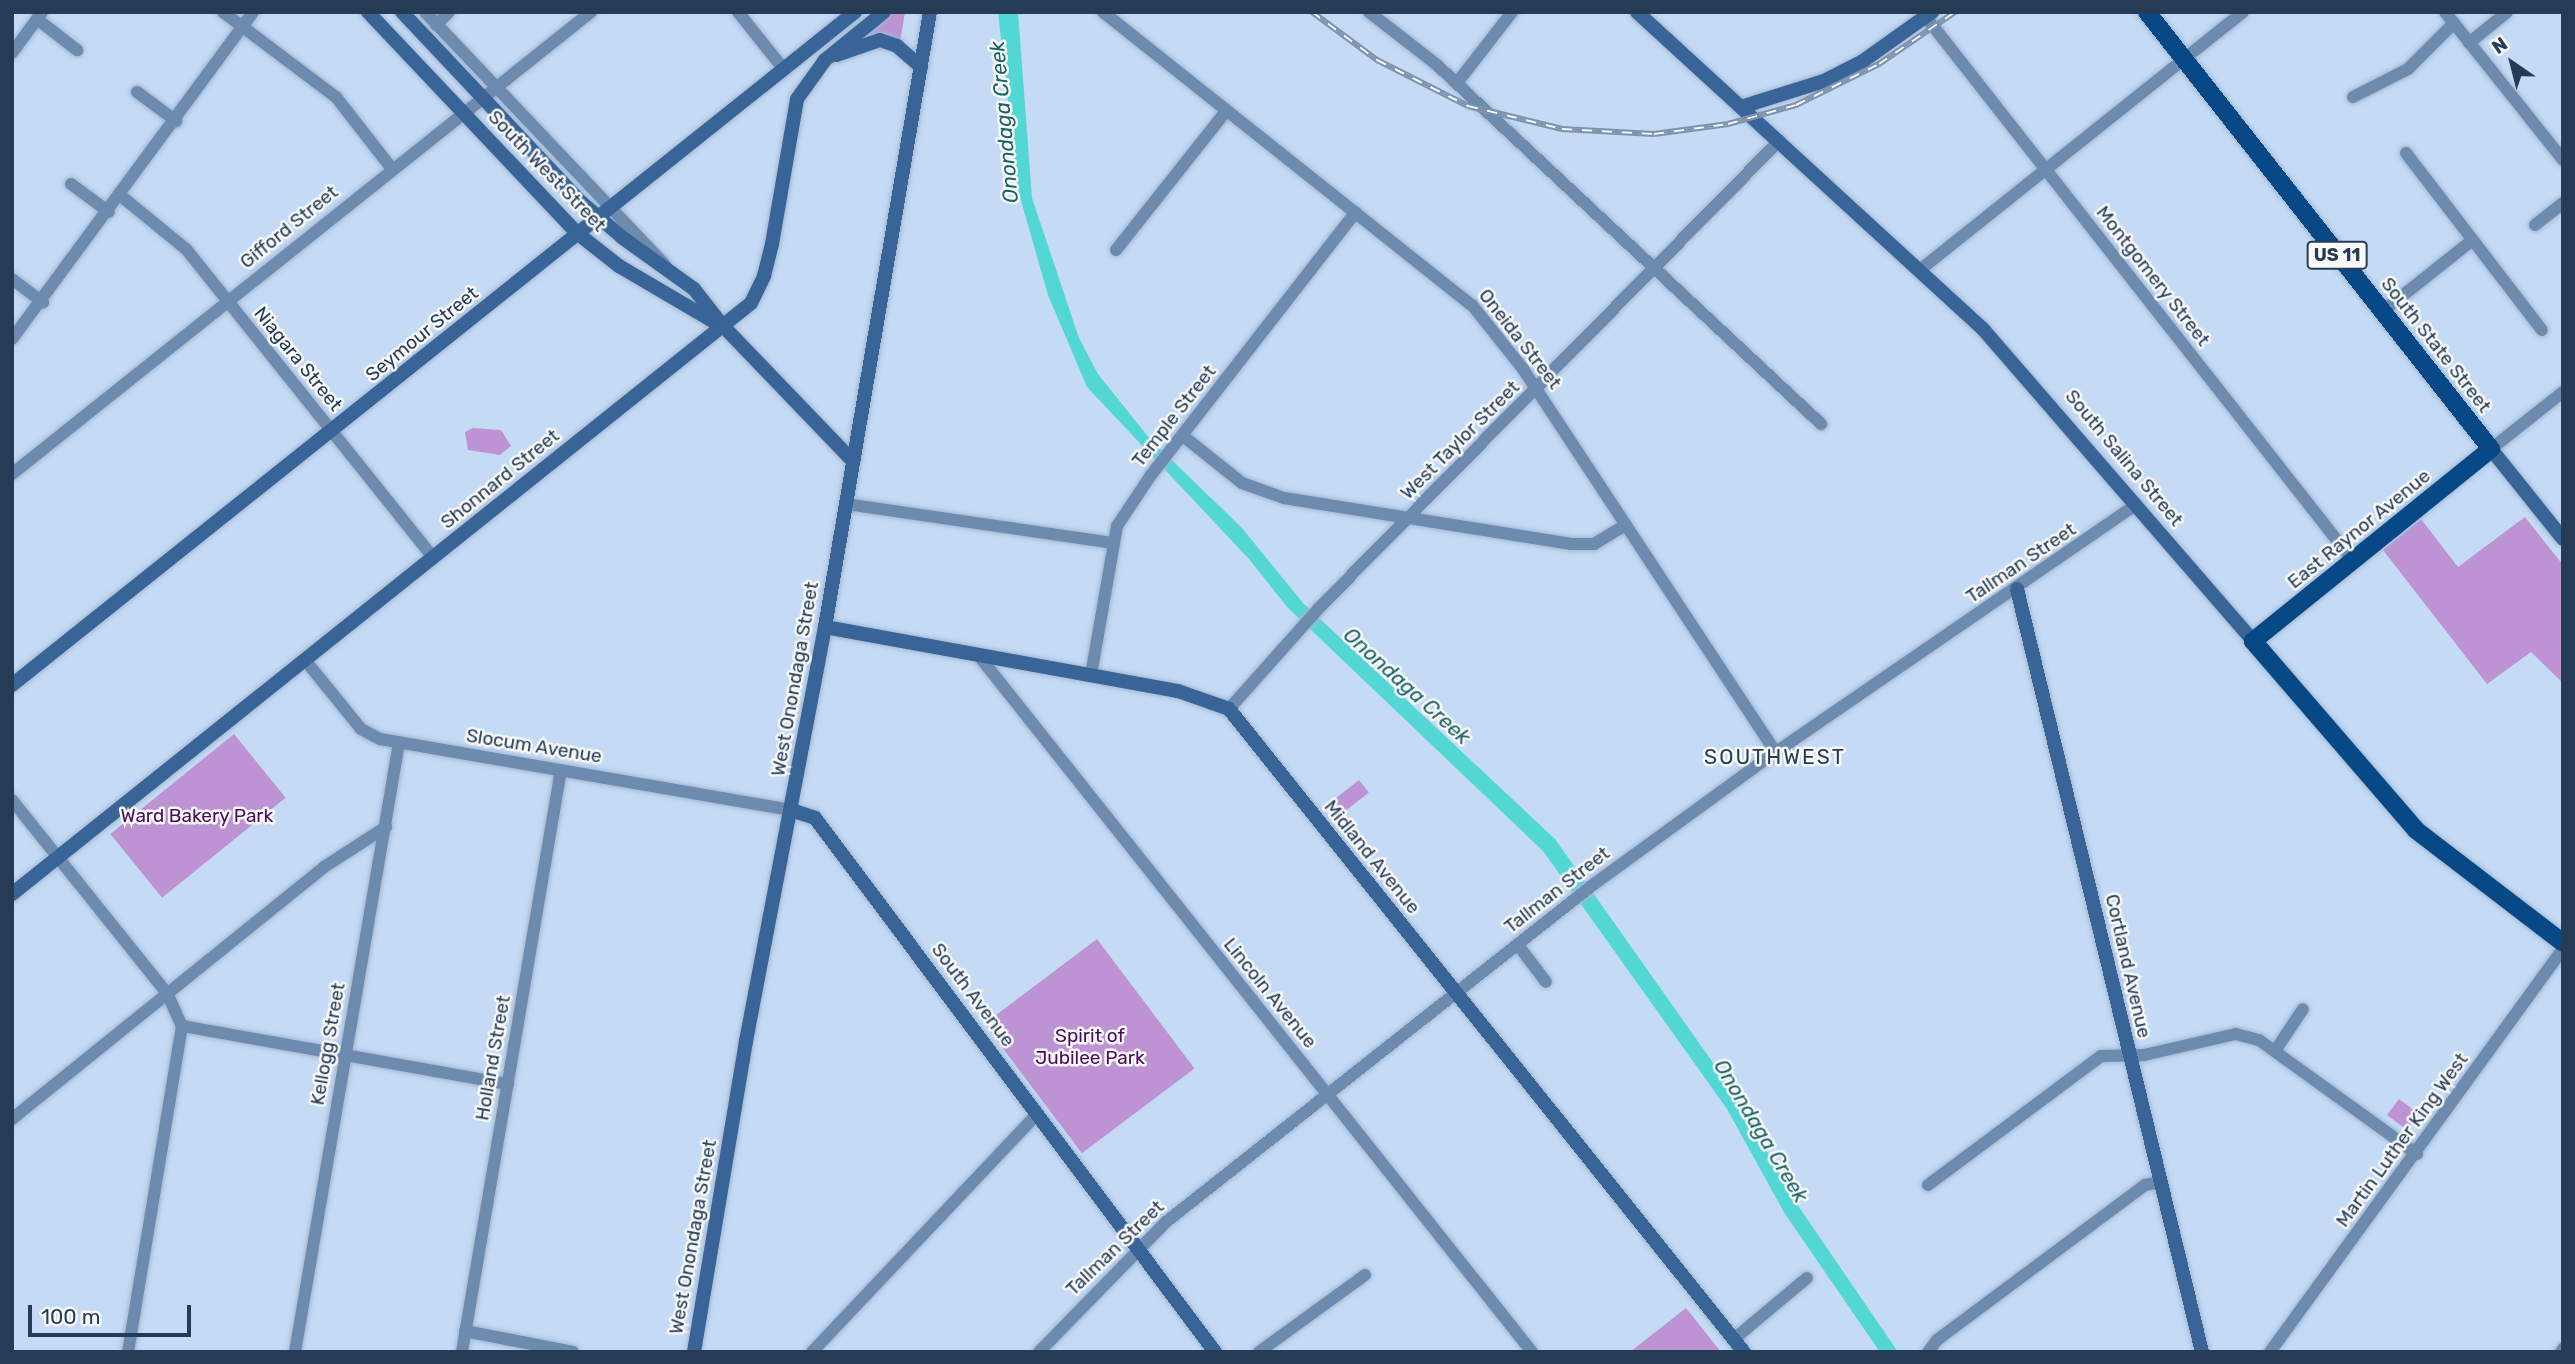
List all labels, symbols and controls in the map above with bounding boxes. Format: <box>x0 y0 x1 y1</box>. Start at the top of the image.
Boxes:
north arrow <box>2477 28 2547 98</box>
text: N <box>2487 32 2512 59</box>
water label: Onondaga Creek <box>984 40 1024 204</box>
street label: South West Street <box>483 106 611 236</box>
street label: Gifford Street <box>235 181 343 273</box>
street label: Montgomery Street <box>2091 201 2215 351</box>
road number: US 11 <box>2306 241 2368 270</box>
street label: South State Street <box>2376 273 2496 417</box>
street label: Seymour Street <box>361 282 483 386</box>
street label: Oneida Street <box>1474 284 1566 394</box>
street label: Niagara Street <box>249 302 347 416</box>
street label: Temple Street <box>1127 361 1221 471</box>
street label: West Taylor Street <box>1396 376 1524 504</box>
street label: South Salina Street <box>2060 385 2188 531</box>
street label: Shonnard Street <box>436 424 564 534</box>
street label: East Raynor Avenue <box>2283 464 2435 594</box>
street label: Tallman Street <box>1962 518 2080 608</box>
street label: West Onondaga Street <box>767 580 823 778</box>
water label: Onondaga Creek <box>1338 622 1476 750</box>
street label: Slocum Avenue <box>464 724 604 768</box>
district label: SOUTHWEST <box>1705 744 1845 770</box>
street label: Midland Avenue <box>1319 795 1425 919</box>
park label: Ward Bakery Park <box>120 805 274 827</box>
street label: Tallman Street <box>1500 842 1614 938</box>
street label: Cortland Avenue <box>2100 892 2156 1040</box>
street label: Lincoln Avenue <box>1218 933 1322 1053</box>
street label: South Avenue <box>926 938 1020 1052</box>
street label: Kellogg Street <box>306 981 350 1107</box>
street label: Holland Street <box>471 994 515 1122</box>
park label: Spirit of Jubilee Park <box>1035 1025 1145 1069</box>
street label: Martin Luther King West <box>2331 1048 2473 1232</box>
water label: Onondaga Creek <box>1708 1055 1814 1207</box>
street label: West Onondaga Street <box>665 1138 721 1336</box>
street label: Tallman Street <box>1061 1196 1169 1300</box>
scale bar <box>32 1290 194 1334</box>
text: 100 m <box>41 1304 100 1329</box>

